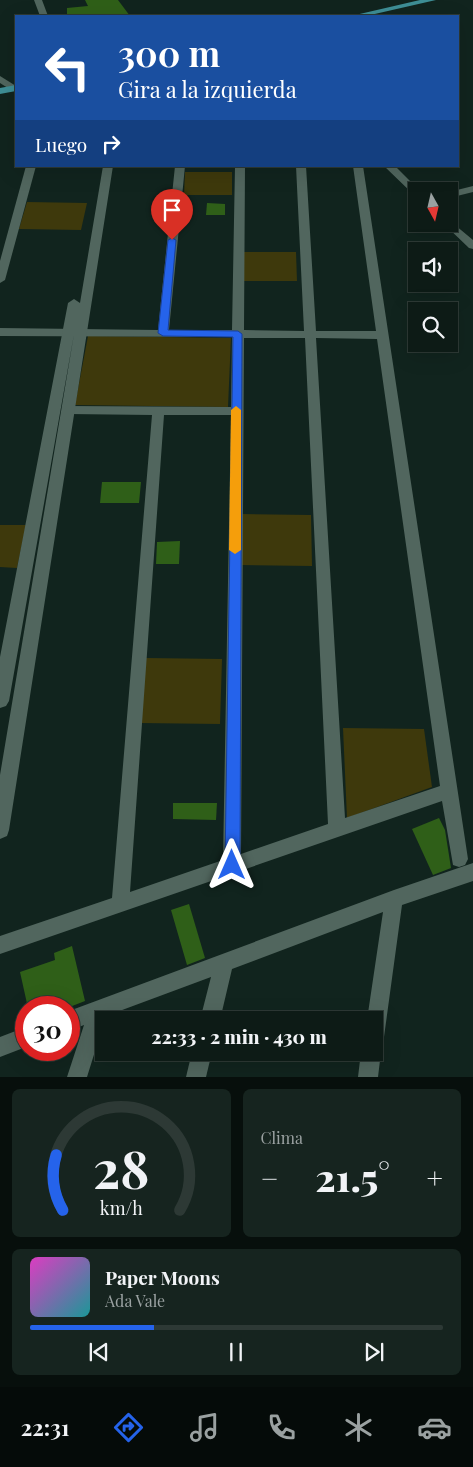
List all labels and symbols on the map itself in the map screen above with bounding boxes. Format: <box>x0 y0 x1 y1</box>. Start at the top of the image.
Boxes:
north arrow <box>408 182 458 232</box>
pin <box>151 189 193 240</box>
position arrow <box>205 838 257 890</box>
speed limit sign: 30 <box>15 996 80 1061</box>

